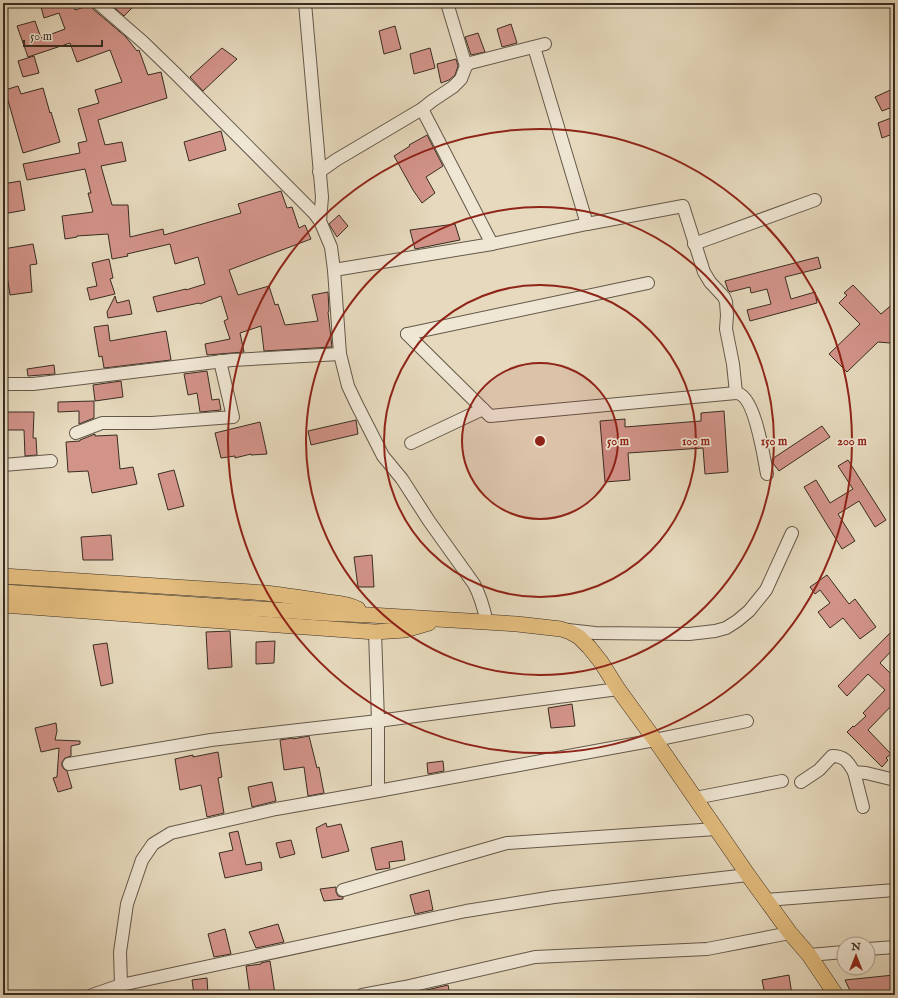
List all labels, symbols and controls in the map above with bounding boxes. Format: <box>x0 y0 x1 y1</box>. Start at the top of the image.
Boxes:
scale bar <box>24 22 102 48</box>
text: 50 m <box>30 29 52 44</box>
centre of rings <box>533 434 547 448</box>
text: 50 m <box>607 434 630 449</box>
text: 100 m <box>682 434 711 449</box>
text: 150 m <box>761 434 788 449</box>
text: 200 m <box>837 434 867 449</box>
north arrow <box>836 936 876 976</box>
text: N <box>850 940 861 954</box>

